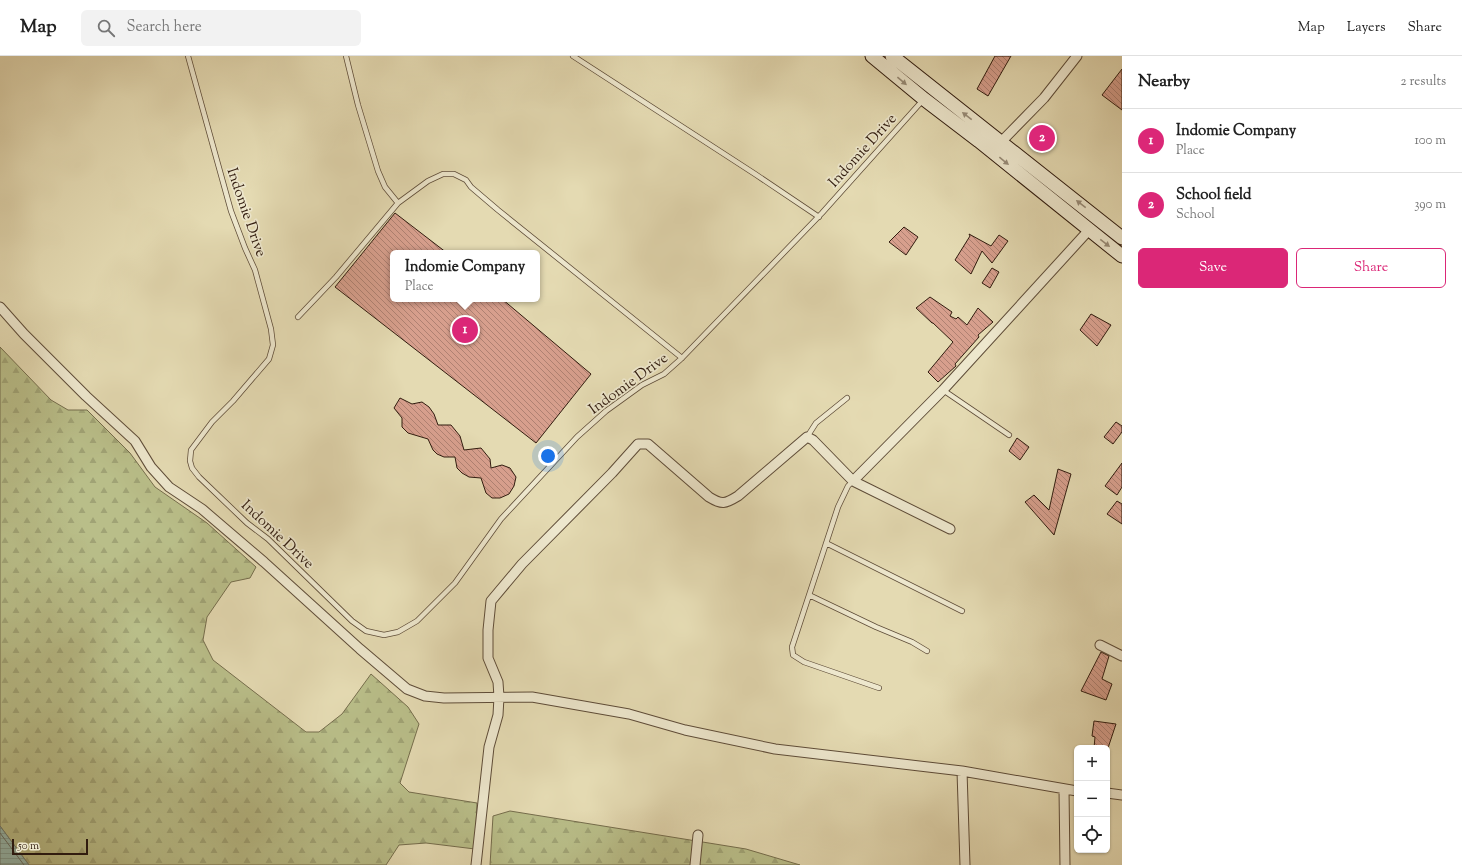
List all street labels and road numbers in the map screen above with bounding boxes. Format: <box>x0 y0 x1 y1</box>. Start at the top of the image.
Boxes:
street label: Indomie Drive <box>824 109 902 193</box>
street label: Indomie Drive <box>221 165 271 260</box>
street label: Indomie Drive <box>585 348 673 420</box>
street label: Indomie Drive <box>236 496 318 575</box>

